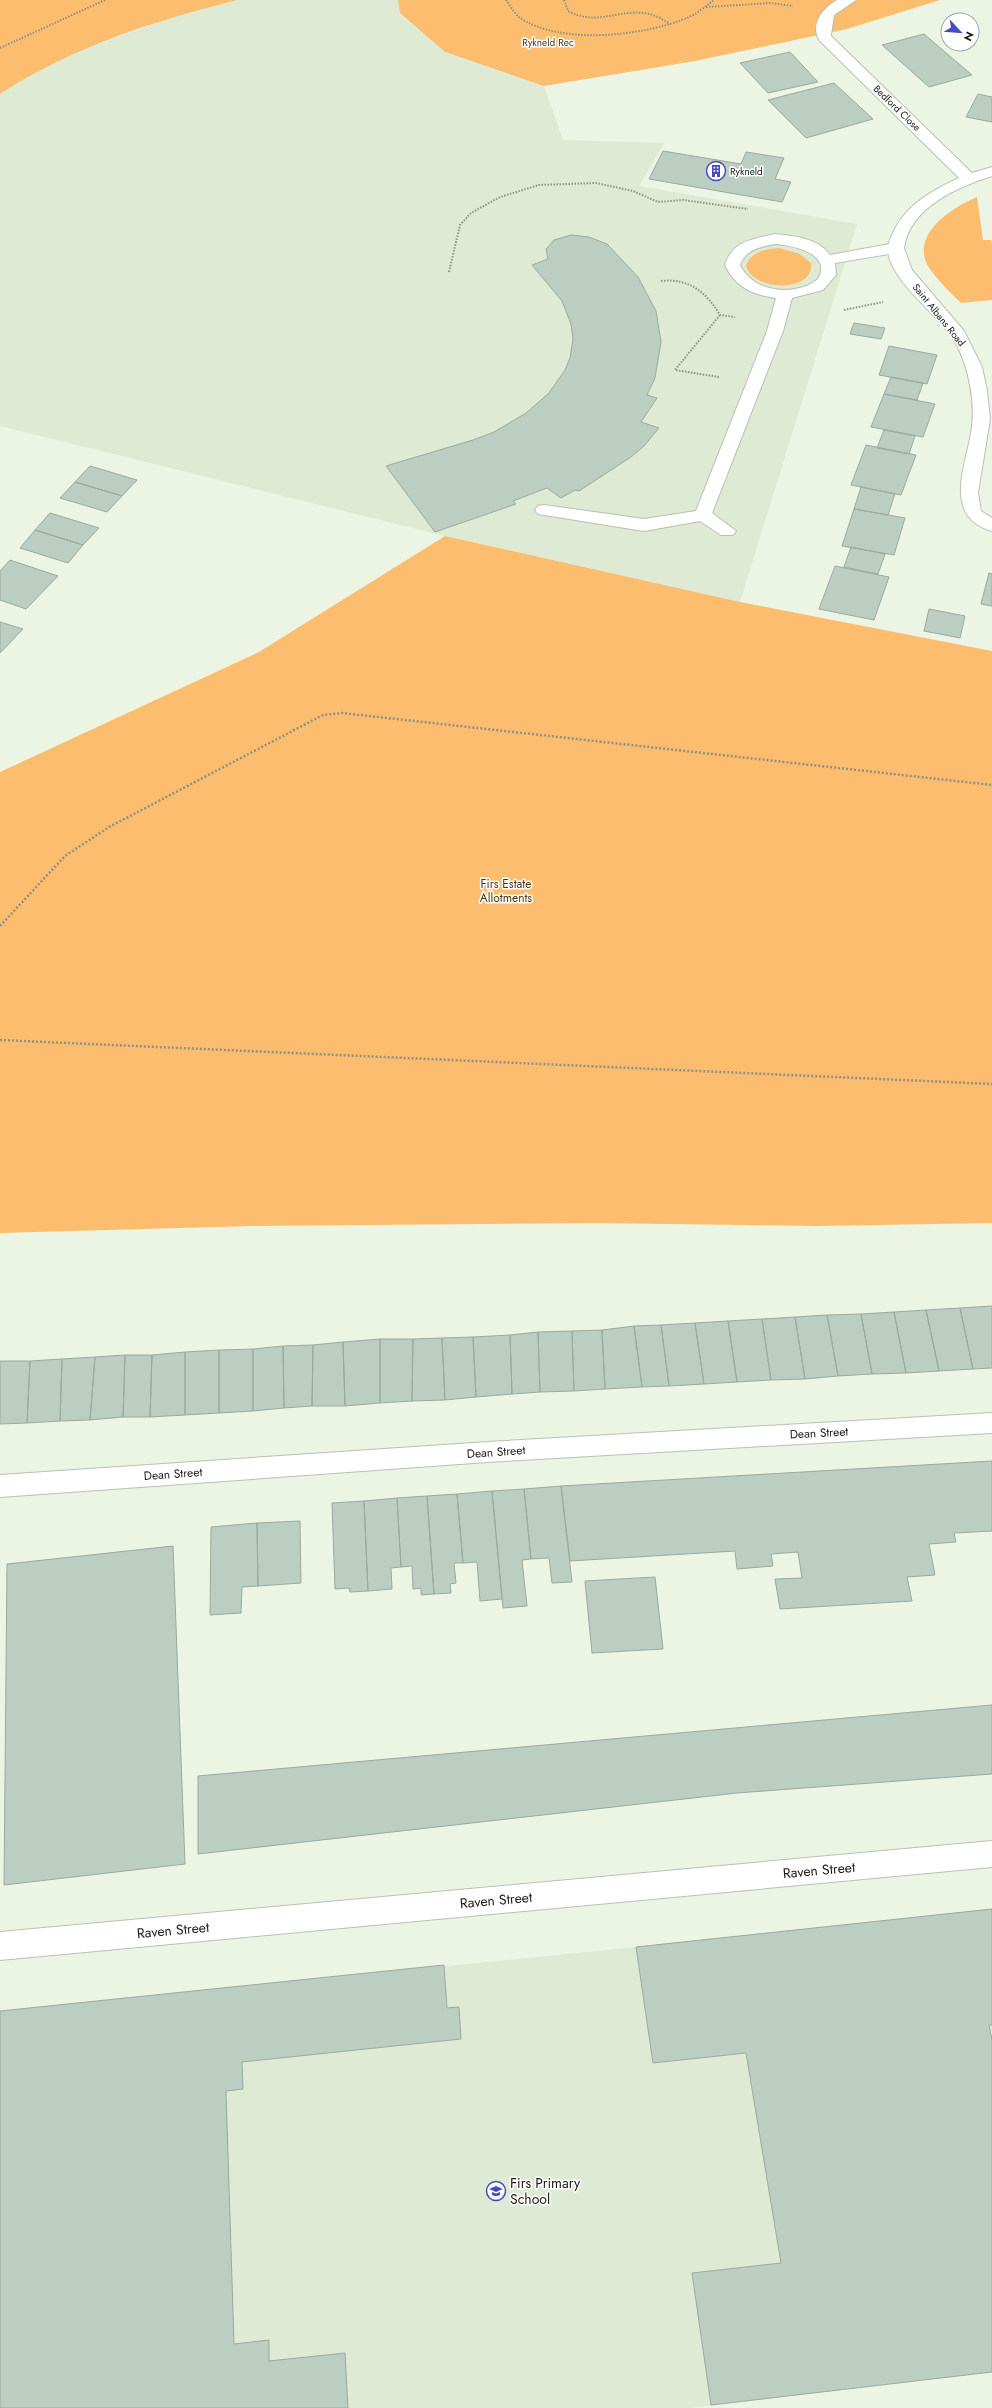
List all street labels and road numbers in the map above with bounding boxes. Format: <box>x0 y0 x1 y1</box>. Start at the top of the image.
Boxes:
street label: Bedford Close <box>870 82 924 134</box>
street label: Saint Albans Road <box>909 280 969 350</box>
street label: Dean Street <box>789 1422 849 1444</box>
street label: Dean Street <box>466 1441 526 1463</box>
street label: Dean Street <box>143 1463 203 1485</box>
street label: Raven Street <box>782 1857 857 1883</box>
street label: Raven Street <box>459 1887 534 1913</box>
street label: Raven Street <box>136 1917 211 1943</box>

